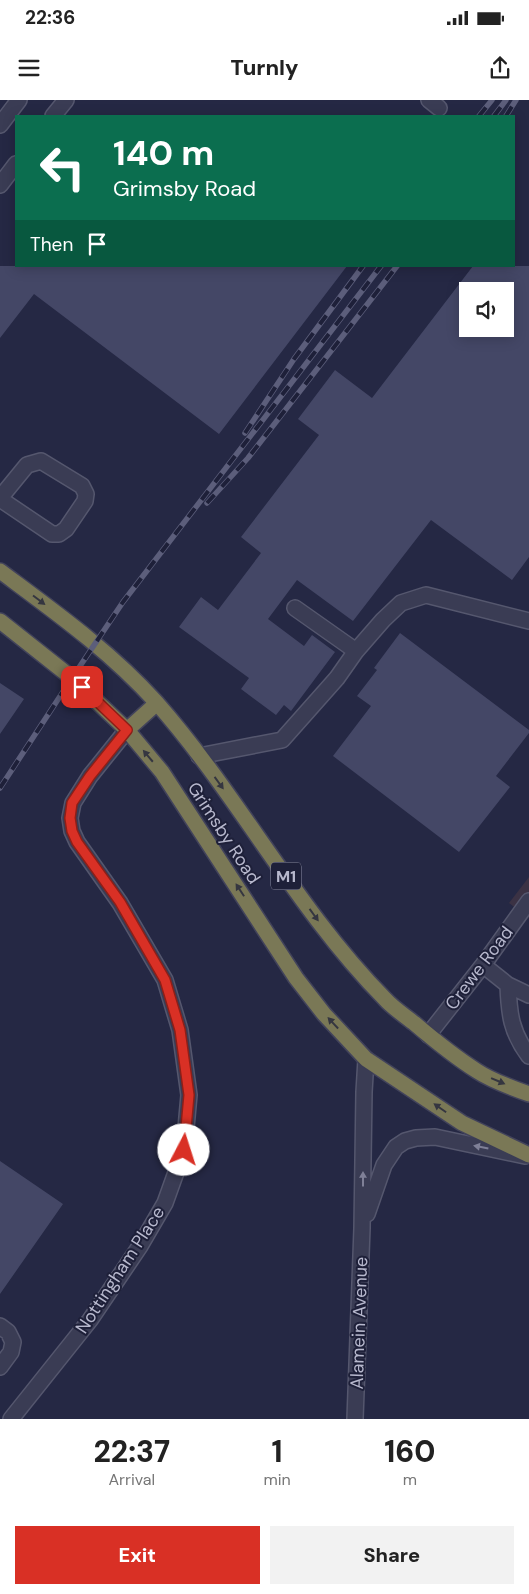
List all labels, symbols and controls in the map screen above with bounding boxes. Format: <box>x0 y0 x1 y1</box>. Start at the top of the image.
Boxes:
text: 22:36 <box>25 5 75 30</box>
text: Turnly <box>231 53 298 82</box>
icon: menu <box>15 54 43 82</box>
icon: share <box>486 54 514 82</box>
text: 140 m <box>113 130 214 176</box>
icon: left <box>30 135 95 200</box>
text: Grimsby Road <box>113 174 256 203</box>
icon: arrive <box>83 230 111 258</box>
text: Then <box>30 232 73 257</box>
map controls <box>459 282 514 337</box>
button: sound <box>459 282 514 337</box>
one-way arrow <box>32 595 45 606</box>
pin <box>61 666 103 708</box>
icon: arrive <box>68 673 96 701</box>
one-way arrow <box>143 750 154 763</box>
one-way arrow <box>214 776 224 790</box>
street label: Grimsby Road <box>182 777 266 889</box>
road number: M1 <box>271 862 301 889</box>
one-way arrow <box>235 884 244 897</box>
one-way arrow <box>309 908 319 922</box>
street label: Crewe Road <box>440 921 518 1015</box>
one-way arrow <box>327 1017 338 1030</box>
one-way arrow <box>491 1077 506 1085</box>
one-way arrow <box>433 1103 446 1113</box>
position arrow <box>157 1123 209 1175</box>
one-way arrow <box>473 1143 489 1151</box>
one-way arrow <box>359 1171 367 1187</box>
street label: Nottingham Place <box>70 1202 170 1338</box>
street label: Alamein Avenue <box>345 1256 373 1390</box>
text: 22:37 <box>93 1432 170 1471</box>
text: 1 <box>272 1432 283 1471</box>
text: 160 <box>384 1432 436 1471</box>
text: Arrival <box>108 1469 155 1490</box>
text: min <box>263 1469 291 1490</box>
text: m <box>403 1469 417 1490</box>
button: Exit <box>15 1526 260 1584</box>
button: Share <box>270 1526 514 1584</box>

